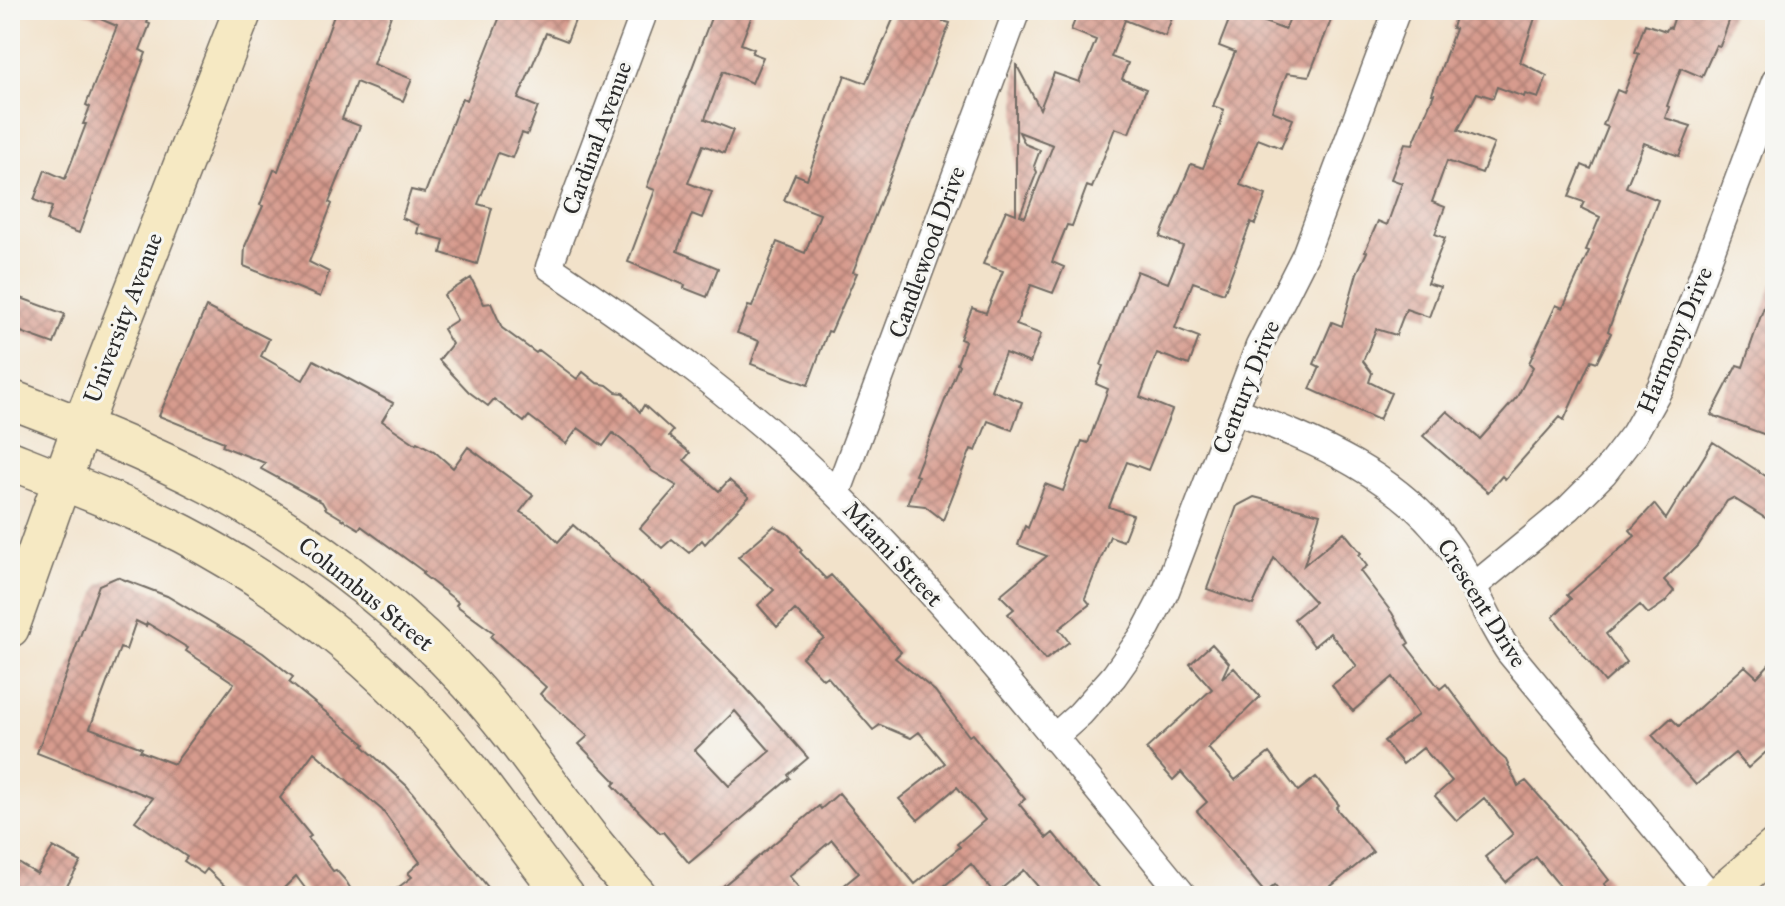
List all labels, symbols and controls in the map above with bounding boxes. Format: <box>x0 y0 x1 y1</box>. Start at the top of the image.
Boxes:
street label: Cardinal Avenue <box>555 57 639 219</box>
street label: Candlewood Drive <box>882 162 972 342</box>
street label: University Avenue <box>77 229 169 407</box>
street label: Harmony Drive <box>1631 262 1719 418</box>
street label: Century Drive <box>1206 316 1286 458</box>
street label: Miami Street <box>837 495 950 613</box>
street label: Columbus Street <box>292 530 440 658</box>
street label: Crescent Drive <box>1431 533 1533 673</box>

